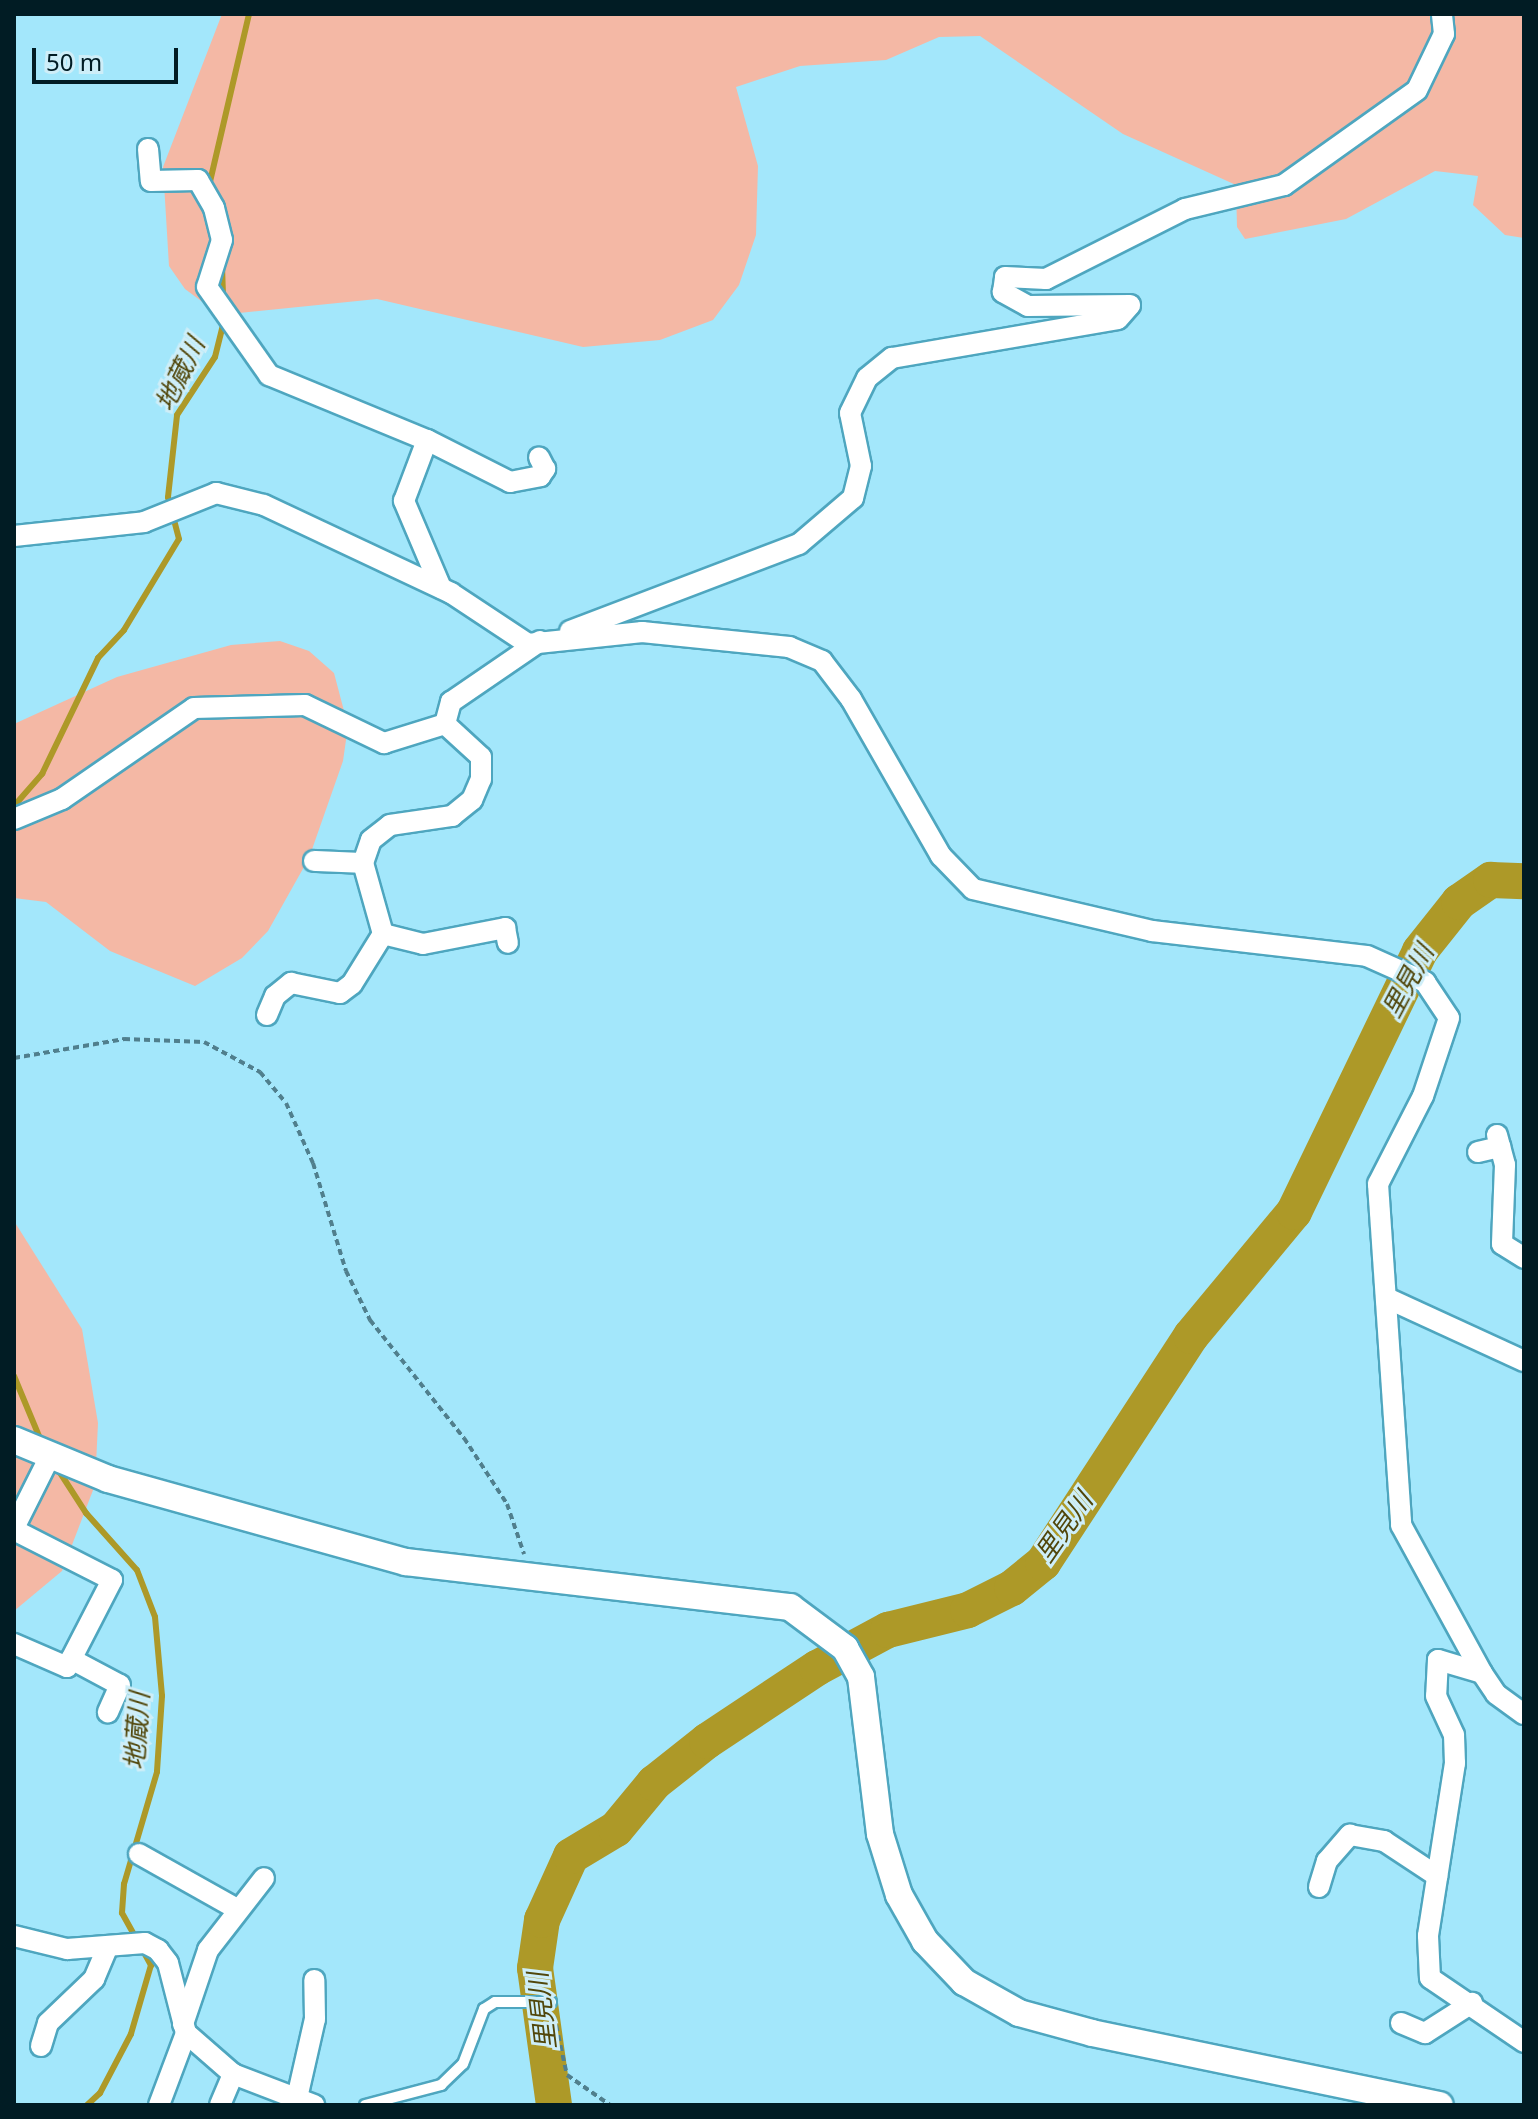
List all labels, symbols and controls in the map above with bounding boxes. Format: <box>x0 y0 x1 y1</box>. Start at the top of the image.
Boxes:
scale bar <box>36 32 182 82</box>
text: 50 m <box>46 45 102 78</box>
water label: 地蔵川 <box>149 332 211 416</box>
water label: 里見川 <box>1376 939 1440 1023</box>
water label: 里見川 <box>1029 1486 1099 1568</box>
water label: 地蔵川 <box>119 1691 155 1771</box>
water label: 里見川 <box>522 1970 562 2052</box>

